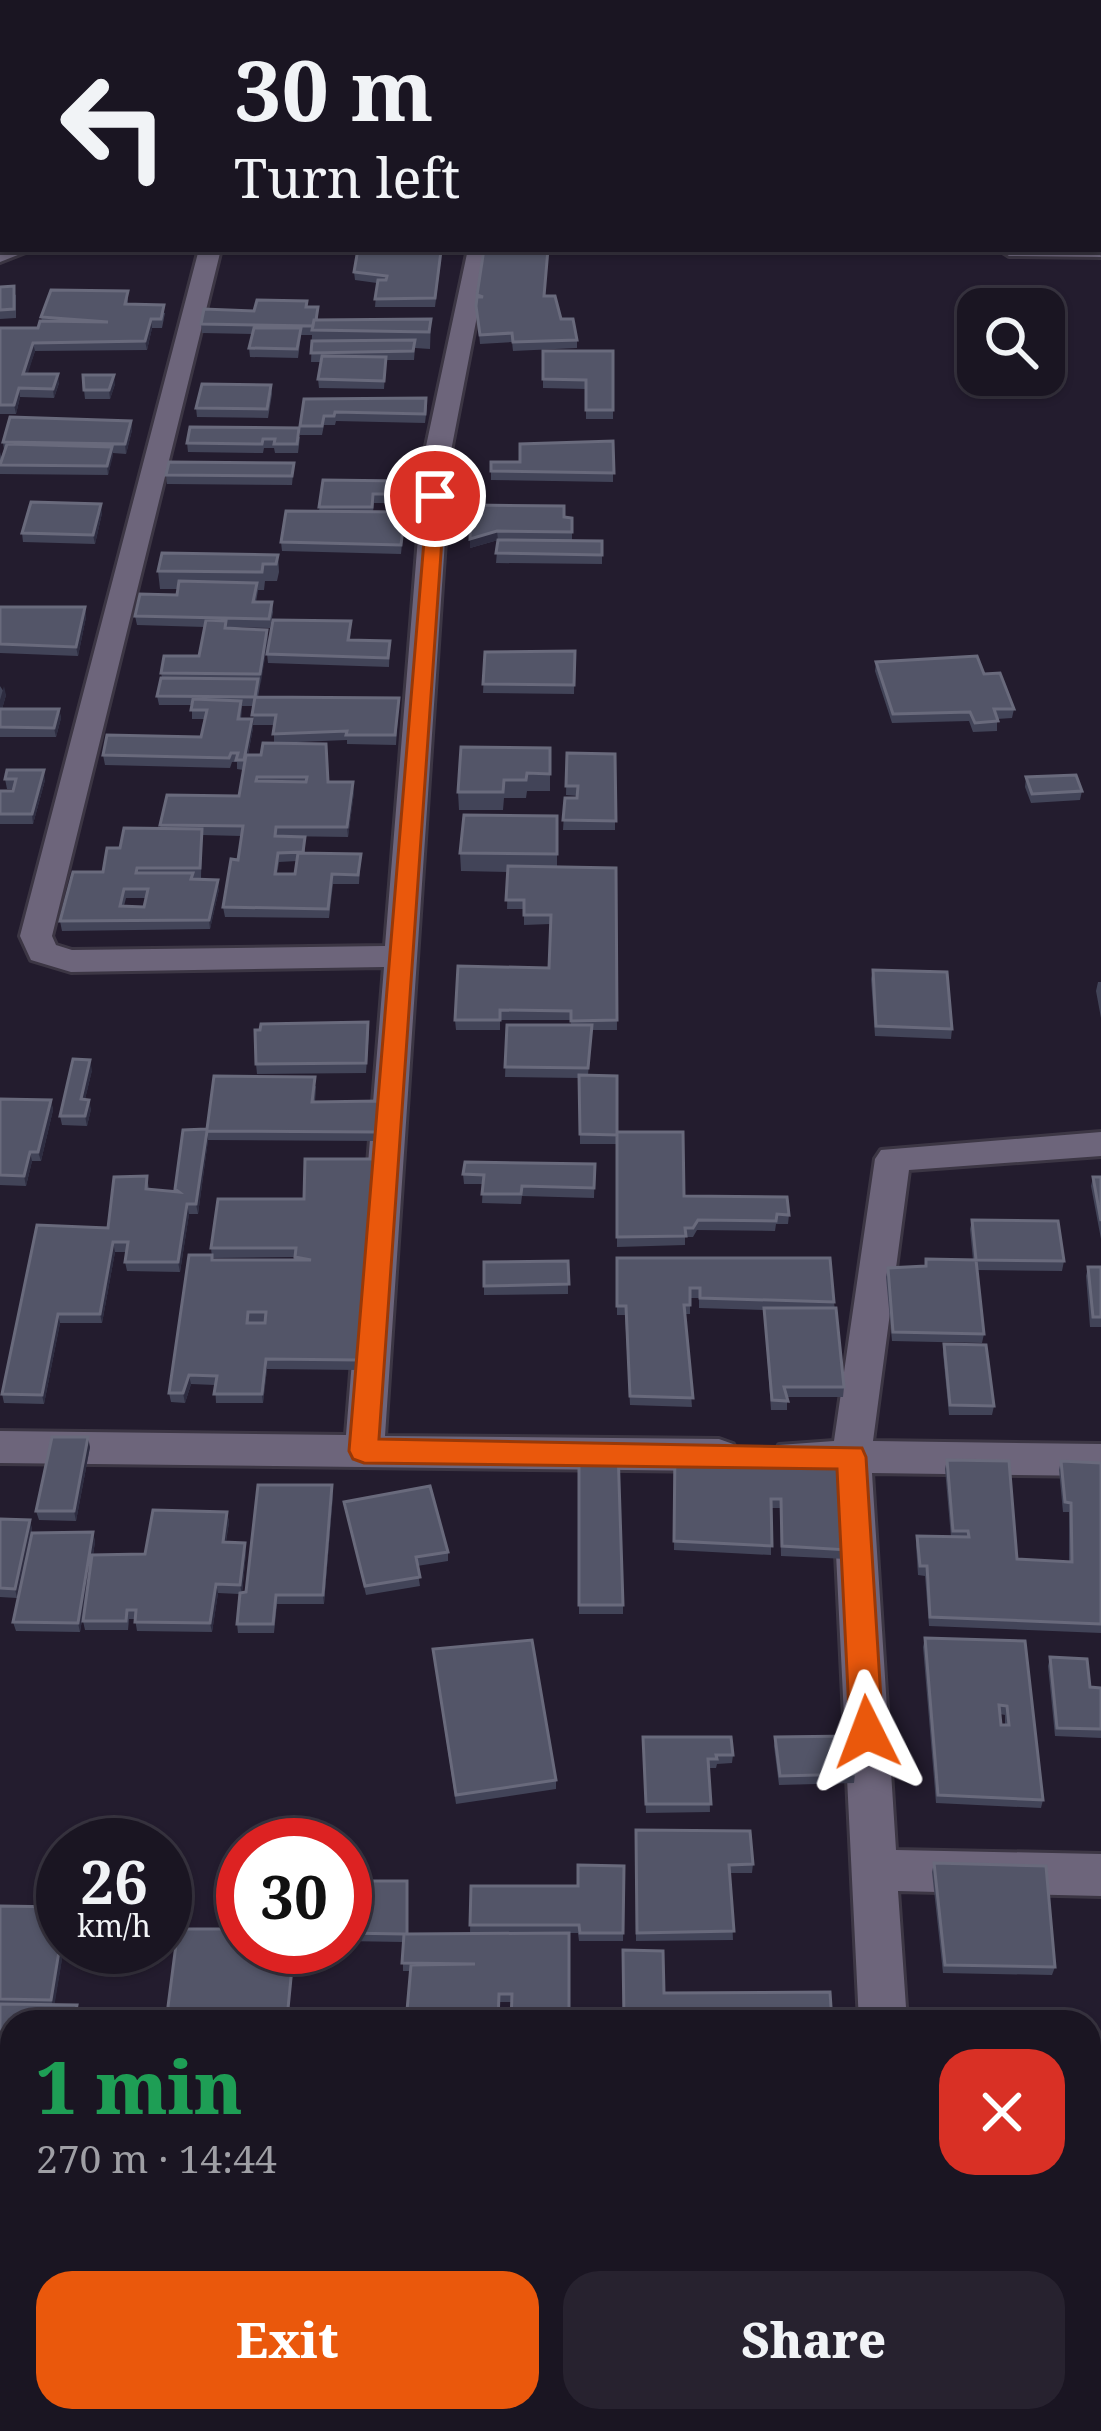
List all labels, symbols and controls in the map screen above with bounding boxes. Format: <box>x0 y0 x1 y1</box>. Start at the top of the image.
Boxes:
text: 30 m <box>234 31 434 146</box>
icon: left <box>36 48 192 204</box>
text: Turn left <box>234 140 460 214</box>
map controls <box>957 288 1065 396</box>
button: search <box>957 288 1065 396</box>
pin <box>384 445 486 547</box>
icon: arrive <box>402 463 468 529</box>
position arrow <box>804 1669 930 1795</box>
speed limit sign: 30 <box>216 1818 372 1974</box>
text: 26 <box>80 1840 148 1922</box>
text: km/h <box>77 1905 151 1946</box>
text: 1 min <box>36 2037 243 2135</box>
button: close <box>939 2049 1065 2175</box>
text: 270 m · 14:44 <box>36 2131 277 2184</box>
button: Exit <box>36 2271 539 2409</box>
button: Share <box>563 2271 1065 2409</box>

